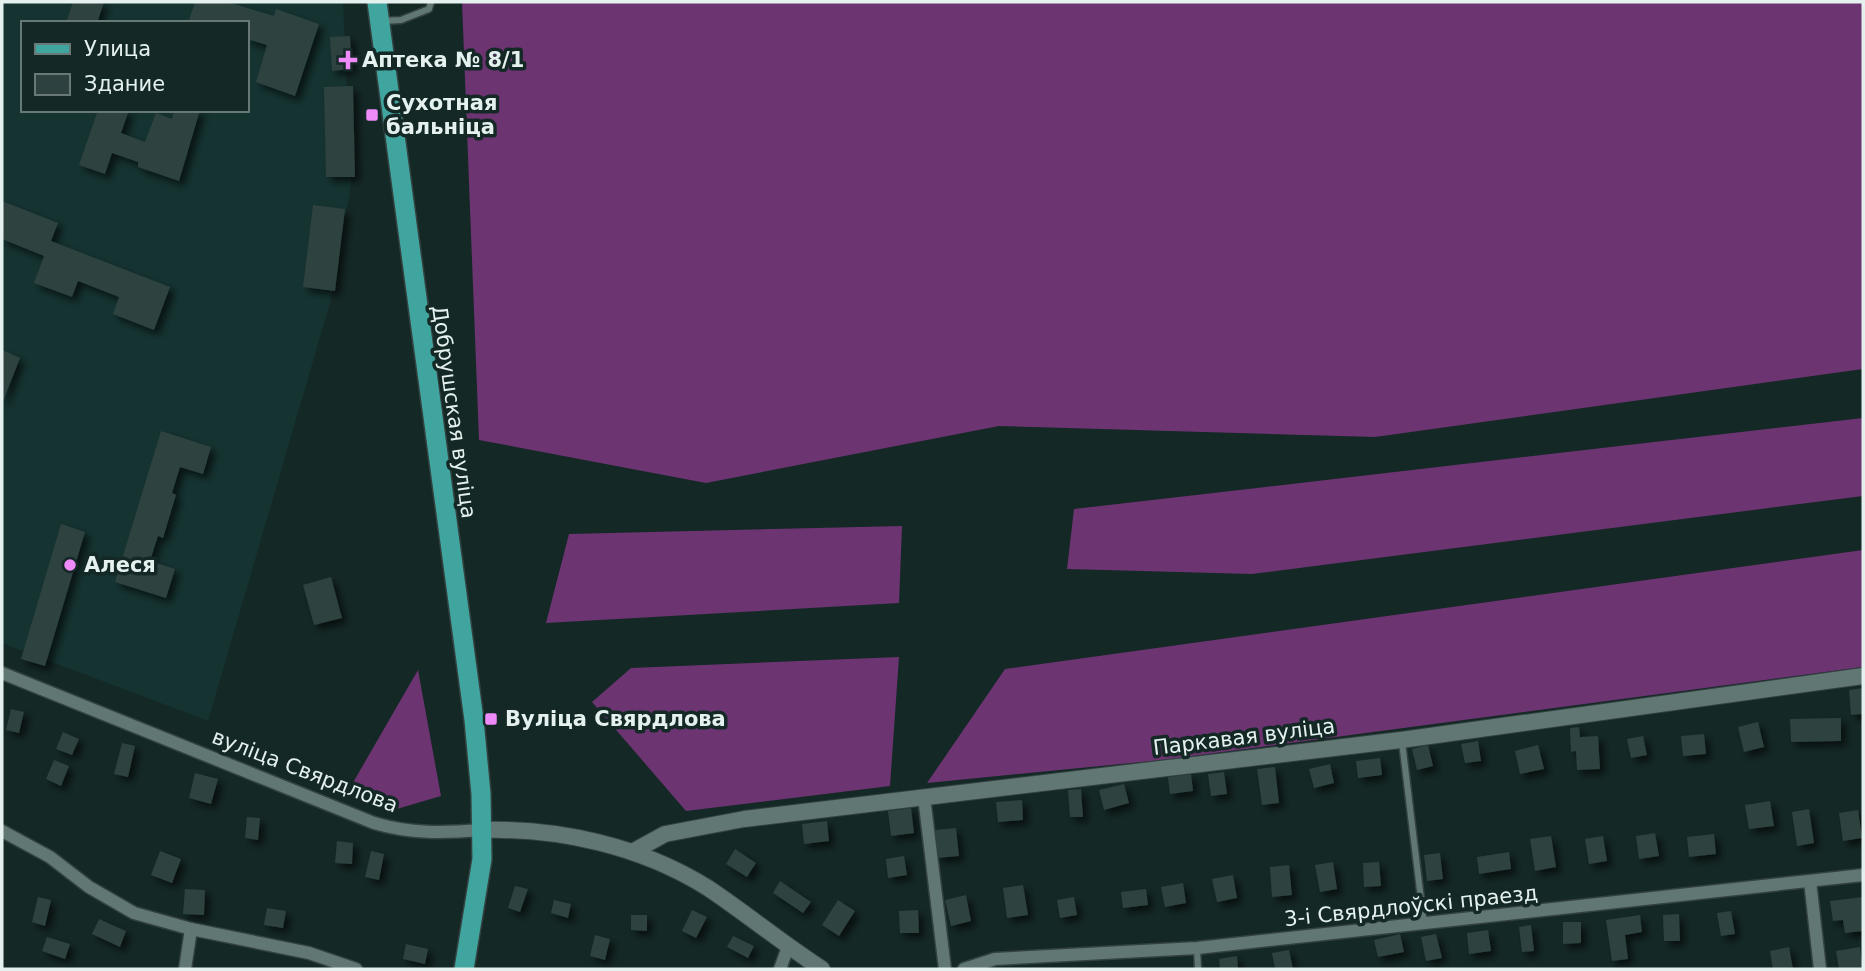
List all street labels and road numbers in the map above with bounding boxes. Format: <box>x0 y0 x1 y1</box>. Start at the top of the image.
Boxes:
street label: Добрушская вуліца <box>427 304 481 520</box>
street label: Паркавая вуліца <box>1152 714 1336 760</box>
street label: вуліца Свярдлова <box>209 725 401 817</box>
street label: 3-і Свярдлоўскі праезд <box>1283 881 1539 931</box>

